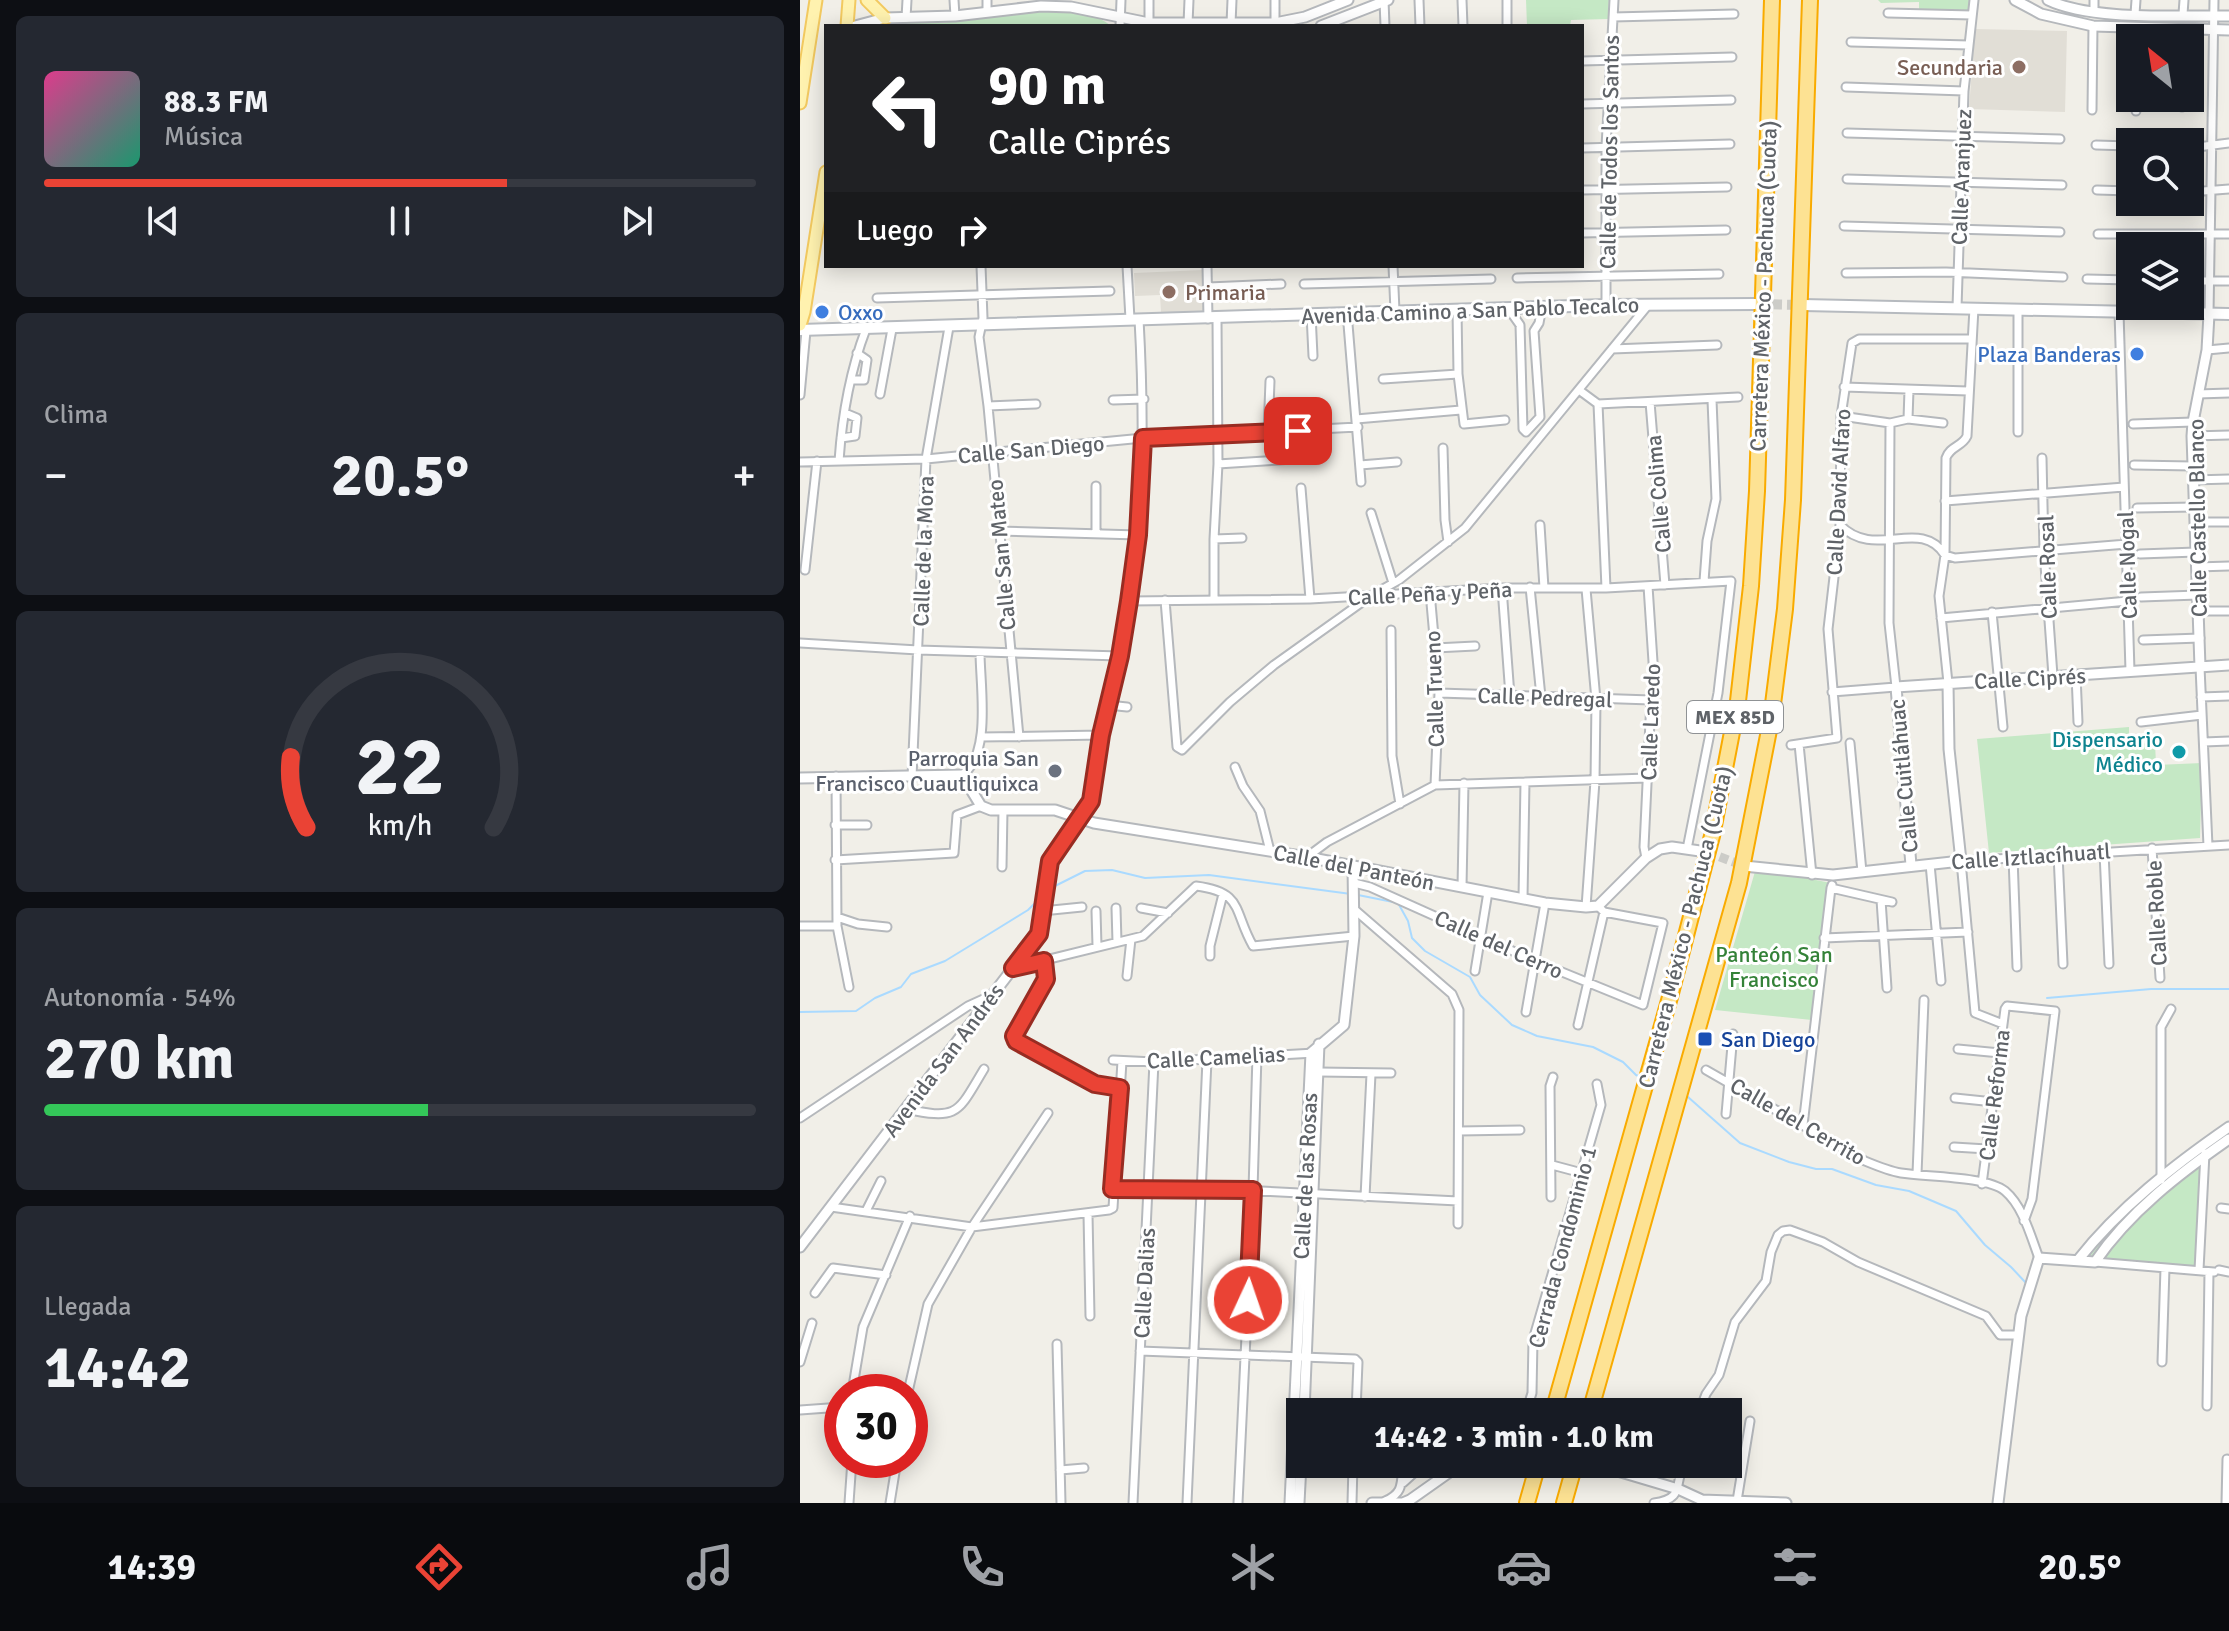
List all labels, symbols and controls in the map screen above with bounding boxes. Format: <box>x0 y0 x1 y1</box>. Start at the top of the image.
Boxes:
north arrow <box>2116 24 2204 112</box>
map controls <box>2116 24 2204 320</box>
street label: Calle de Todos los Santos <box>1594 35 1625 269</box>
text: 90 m <box>988 51 1106 120</box>
place label: Secundaria <box>1897 54 2003 81</box>
icon: left <box>856 56 960 160</box>
marker: Secundaria <box>2010 58 2028 76</box>
text: 88.3 FM <box>164 84 269 121</box>
street label: Calle Aranjuez <box>1946 108 1977 245</box>
text: Calle Ciprés <box>988 120 1171 165</box>
street label: Carretera México - Pachuca (Cuota) <box>1744 120 1783 452</box>
text: Música <box>164 121 243 153</box>
button: search <box>2116 128 2204 216</box>
icon: previous <box>141 199 185 243</box>
icon: pause <box>378 199 422 243</box>
icon: next <box>615 199 659 243</box>
icon: right <box>950 208 994 252</box>
text: Luego <box>856 212 934 249</box>
button: layers <box>2116 232 2204 320</box>
place label: Primaria <box>1185 279 1266 306</box>
marker: Primaria <box>1160 283 1178 301</box>
street label: Avenida Camino a San Pablo Tecalco <box>1300 291 1640 330</box>
place label: Oxxo <box>838 299 884 326</box>
marker: Oxxo <box>813 303 831 321</box>
place label: Plaza Banderas <box>1977 341 2121 368</box>
marker: Plaza Banderas <box>2128 345 2146 363</box>
pin <box>1264 397 1332 465</box>
text: Clima <box>44 399 108 431</box>
street label: Calle David Alfaro <box>1821 408 1856 576</box>
icon: arrive <box>1276 409 1320 453</box>
street label: Calle Castello Blanco <box>2182 419 2213 617</box>
street label: Calle San Diego <box>957 430 1105 469</box>
street label: Calle Colima <box>1640 434 1677 554</box>
text: 20.5° <box>331 439 469 513</box>
text: − <box>44 449 68 503</box>
text: + <box>732 449 756 503</box>
street label: Calle de la Mora <box>907 475 940 627</box>
street label: Calle San Mateo <box>981 478 1022 632</box>
street label: Calle Nogal <box>2112 510 2143 620</box>
street label: Calle Rosal <box>2032 514 2063 620</box>
street label: Calle Peña y Peña <box>1347 576 1513 611</box>
street label: Calle Trueno <box>1419 630 1450 748</box>
street label: Calle Ciprés <box>1973 662 2087 695</box>
street label: Calle Laredo <box>1635 663 1666 781</box>
street label: Calle Pedregal <box>1477 682 1613 713</box>
street label: Calle Cuitláhuac <box>1883 698 1924 854</box>
road number: MEX 85D <box>1687 701 1783 733</box>
text: 22 <box>355 715 445 817</box>
place label: Dispensario Médico <box>2052 726 2163 778</box>
marker: Dispensario Médico <box>2170 743 2188 761</box>
place label: Parroquia San Francisco Cuautliquixca <box>815 745 1039 797</box>
marker: Parroquia San Francisco Cuautliquixca <box>1046 762 1064 780</box>
street label: Carretera México - Pachuca (Cuota) <box>1632 763 1739 1091</box>
text: km/h <box>368 808 432 843</box>
street label: Calle Iztlacíhuatl <box>1950 837 2112 876</box>
street label: Calle del Panteón <box>1271 839 1437 896</box>
street label: Calle Roble <box>2140 859 2173 967</box>
street label: Calle del Cerro <box>1430 904 1567 985</box>
park label: Panteón San Francisco <box>1715 941 1833 993</box>
street label: Avenida San Andrés <box>877 978 1010 1142</box>
text: Autonomía · 54% <box>44 982 236 1014</box>
text: 270 km <box>44 1022 234 1096</box>
place label: San Diego <box>1721 1026 1816 1053</box>
street label: Calle Reforma <box>1973 1028 2016 1162</box>
marker: San Diego <box>1696 1030 1714 1048</box>
street label: Calle Camelias <box>1146 1040 1286 1075</box>
street label: Calle del Cerrito <box>1725 1072 1870 1171</box>
street label: Calle de las Rosas <box>1288 1092 1323 1260</box>
street label: Cerrada Condominio 1 <box>1523 1143 1602 1351</box>
street label: Calle Dalias <box>1128 1227 1161 1339</box>
position arrow <box>1206 1258 1290 1342</box>
text: Llegada <box>44 1291 131 1323</box>
text: 14:42 <box>44 1331 191 1405</box>
speed limit sign: 30 <box>824 1374 928 1478</box>
text: 14:42 · 3 min · 1.0 km <box>1374 1419 1654 1456</box>
icon: directions <box>411 1539 467 1595</box>
icon: music <box>682 1539 738 1595</box>
icon: phone <box>954 1539 1010 1595</box>
icon: climate <box>1225 1539 1281 1595</box>
icon: car <box>1496 1539 1552 1595</box>
icon: filters <box>1767 1539 1823 1595</box>
text: 14:39 <box>108 1545 196 1590</box>
text: 20.5° <box>2038 1545 2121 1590</box>

